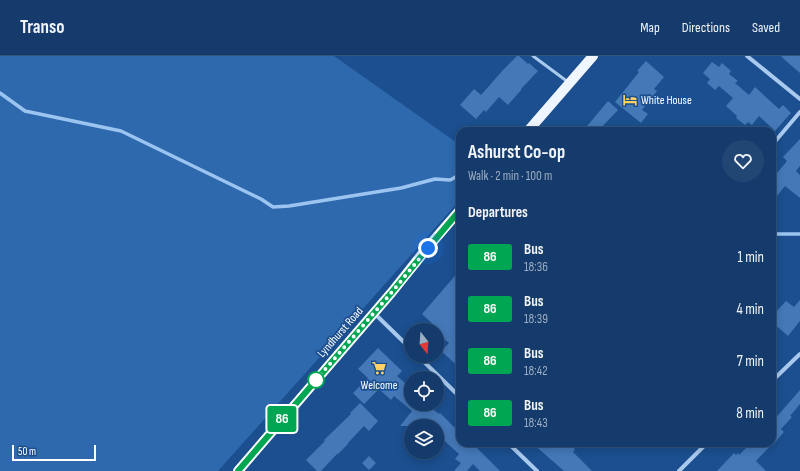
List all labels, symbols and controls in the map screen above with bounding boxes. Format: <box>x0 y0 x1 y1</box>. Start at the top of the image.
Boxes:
text: Transo <box>20 16 65 39</box>
text: Map <box>640 19 660 36</box>
text: Directions <box>682 19 730 36</box>
text: Saved <box>752 19 780 36</box>
hotel icon: White House <box>622 92 638 108</box>
place label: White House <box>641 93 692 108</box>
button: heart <box>722 140 764 182</box>
text: Ashurst Co-op <box>468 141 565 164</box>
text: Walk · 2 min · 100 m <box>468 168 552 184</box>
text: Departures <box>468 203 528 222</box>
your location <box>418 238 438 258</box>
text: Bus <box>524 240 543 259</box>
text: 86 <box>483 248 497 265</box>
text: 1 min <box>738 248 764 267</box>
text: 18:36 <box>524 259 548 275</box>
text: Bus <box>524 292 543 311</box>
text: 86 <box>483 300 497 317</box>
text: 4 min <box>737 300 764 319</box>
street label: Lyndhurst Road <box>314 304 366 361</box>
text: 18:39 <box>524 311 548 327</box>
north arrow <box>404 323 444 363</box>
map controls <box>404 323 444 459</box>
text: Bus <box>524 344 543 363</box>
text: 86 <box>483 352 497 369</box>
text: 7 min <box>737 352 764 371</box>
supermarket icon: Welcome <box>371 360 387 376</box>
text: 18:42 <box>524 363 548 379</box>
unlabelled marker <box>307 371 325 389</box>
button: locate <box>404 371 444 411</box>
place label: Welcome <box>361 378 398 393</box>
text: Bus <box>524 396 543 415</box>
text: 86 <box>483 404 497 421</box>
text: 8 min <box>736 404 764 423</box>
line badge: 86 <box>264 406 300 432</box>
text: 86 <box>275 410 289 427</box>
text: 18:43 <box>524 415 548 431</box>
button: layers <box>404 419 444 459</box>
scale bar <box>12 443 96 462</box>
text: 50 m <box>18 445 36 458</box>

